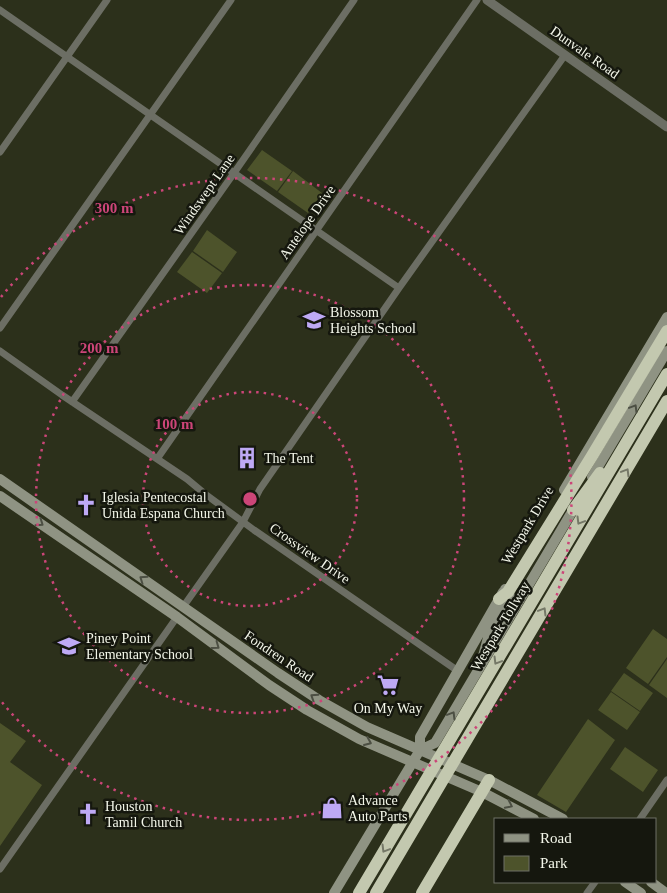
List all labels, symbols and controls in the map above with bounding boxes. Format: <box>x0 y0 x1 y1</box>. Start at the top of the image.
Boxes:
street label: Dunvale Road <box>547 23 622 82</box>
street label: Windswept Lane <box>171 151 238 237</box>
street label: Antelope Drive <box>276 182 338 262</box>
text: 300 m <box>95 200 134 216</box>
place label: Blossom Heights School <box>330 305 416 336</box>
school or university icon: Blossom Heights School <box>301 307 327 333</box>
text: 200 m <box>80 340 119 356</box>
one-way arrow <box>627 404 637 413</box>
text: 100 m <box>155 416 194 432</box>
building icon: The Tent <box>234 445 260 471</box>
place label: The Tent <box>264 451 314 466</box>
one-way arrow <box>619 468 629 477</box>
street label: Westpark Drive <box>498 484 556 567</box>
place label: Iglesia Pentecostal Unida Espana Church <box>102 490 225 521</box>
centre of rings <box>241 490 259 508</box>
church icon: Iglesia Pentecostal Unida Espana Church <box>73 492 99 518</box>
one-way arrow <box>576 516 586 525</box>
one-way arrow <box>35 517 44 526</box>
street label: Crossview Drive <box>267 520 353 587</box>
one-way arrow <box>140 576 149 585</box>
street label: Westpark Tollway <box>468 579 533 674</box>
one-way arrow <box>536 608 546 617</box>
street label: Fondren Road <box>241 628 316 685</box>
place label: Piney Point Elementary School <box>86 631 193 662</box>
school or university icon: Piney Point Elementary School <box>56 633 82 659</box>
one-way arrow <box>210 640 220 649</box>
one-way arrow <box>493 656 503 665</box>
supermarket icon: On My Way <box>375 672 401 698</box>
one-way arrow <box>311 693 320 703</box>
place label: On My Way <box>354 701 422 716</box>
one-way arrow <box>445 712 455 721</box>
one-way arrow <box>363 736 372 747</box>
place label: Advance Auto Parts <box>348 793 408 824</box>
shop icon: Advance Auto Parts <box>319 795 345 821</box>
place label: Houston Tamil Church <box>105 799 182 830</box>
one-way arrow <box>504 799 513 809</box>
church icon: Houston Tamil Church <box>75 801 101 827</box>
legend <box>494 818 657 883</box>
text: Road <box>540 830 572 846</box>
one-way arrow <box>382 844 392 853</box>
text: Park <box>540 855 568 871</box>

